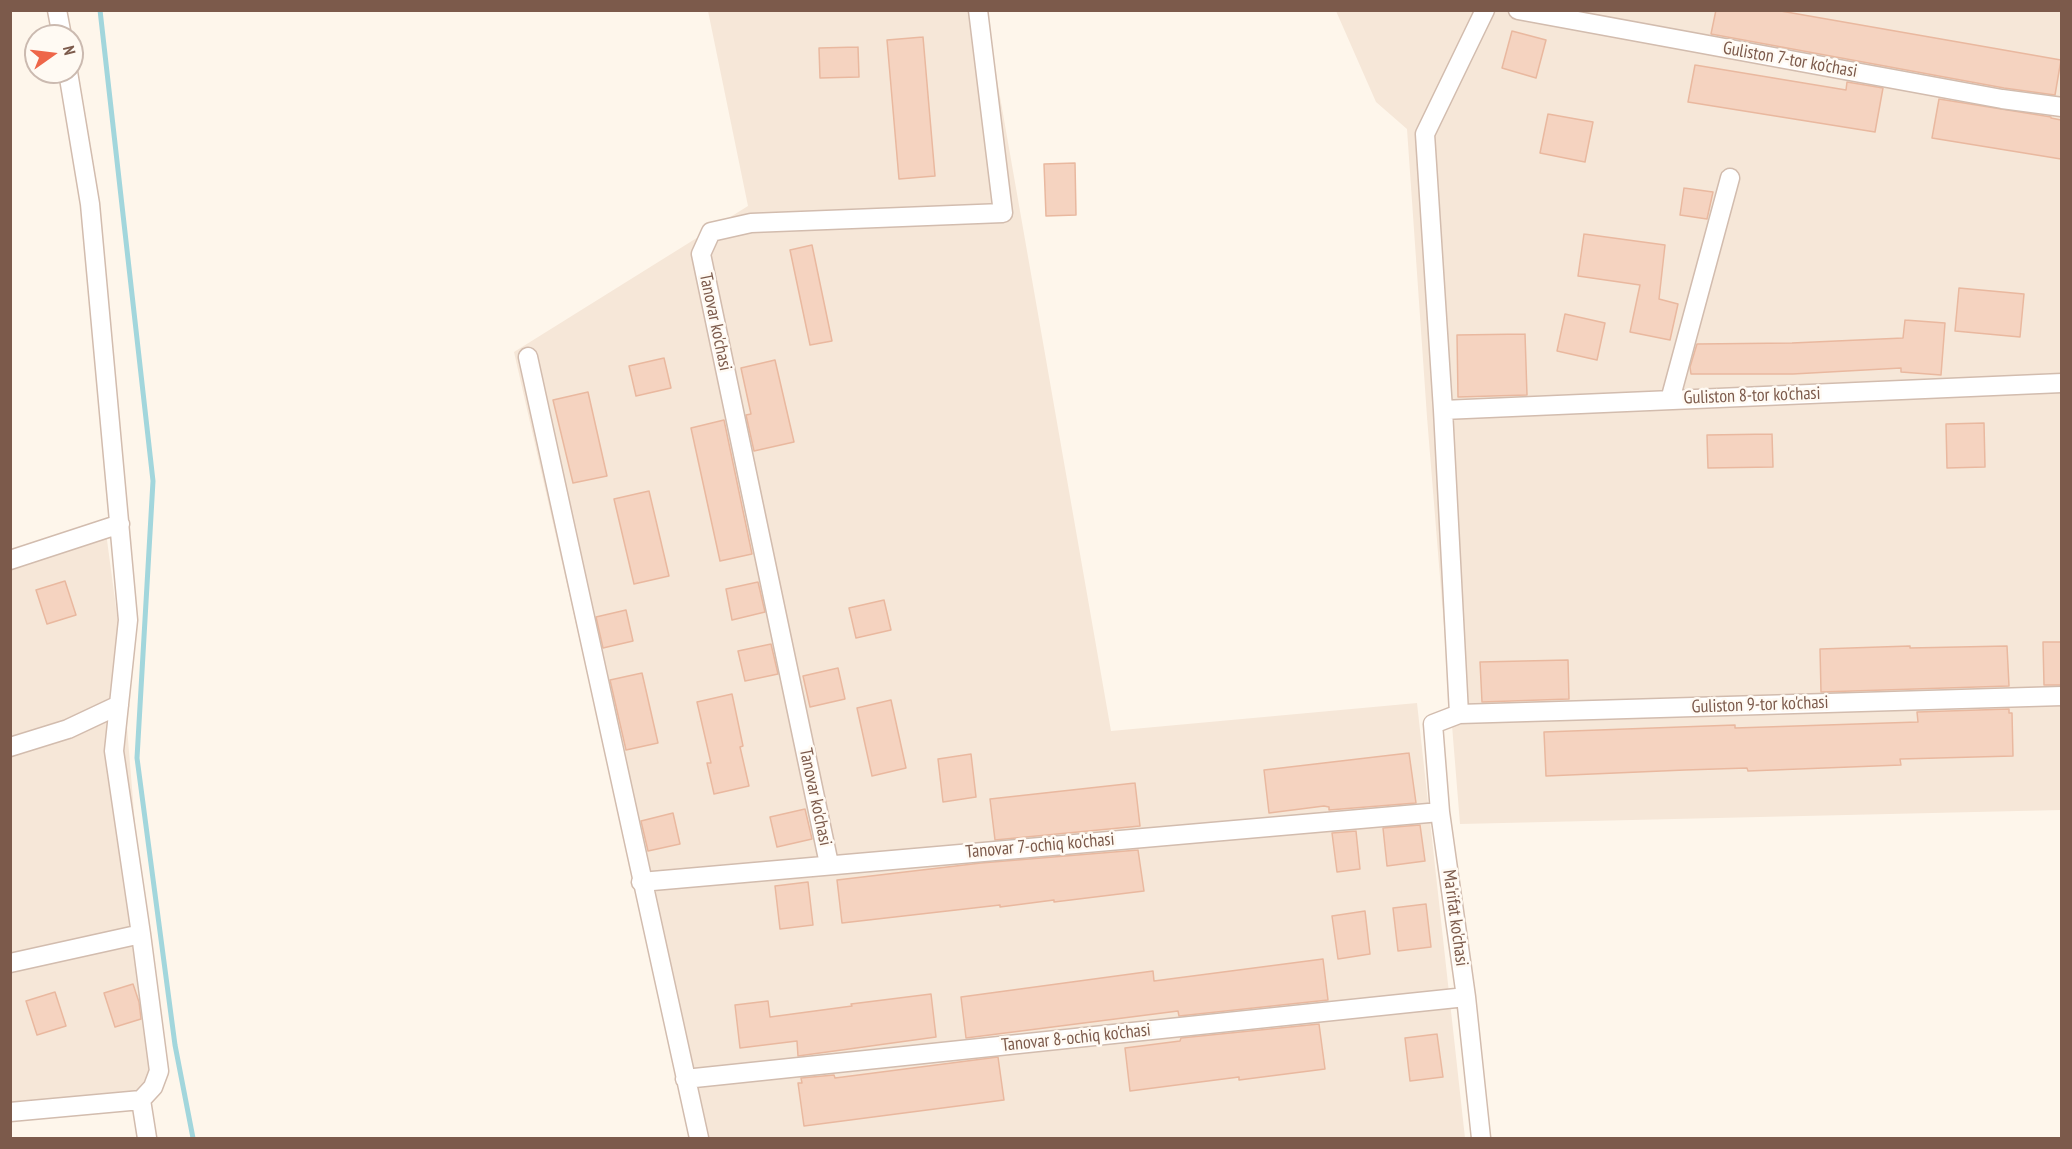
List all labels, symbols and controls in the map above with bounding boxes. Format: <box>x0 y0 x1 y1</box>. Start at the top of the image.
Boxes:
north arrow <box>24 24 84 84</box>
street label: Guliston 7-tor ko'chasi <box>1721 38 1859 82</box>
text: N <box>59 44 80 57</box>
street label: Tanovar ko'chasi <box>694 271 736 373</box>
street label: Guliston 8-tor ko'chasi <box>1683 383 1821 409</box>
street label: Guliston 9-tor ko'chasi <box>1691 692 1829 718</box>
street label: Tanovar ko'chasi <box>794 746 836 848</box>
street label: Tanovar 7-ochiq ko'chasi <box>965 829 1115 863</box>
street label: Ma'rifat ko'chasi <box>1438 868 1472 968</box>
street label: Tanovar 8-ochiq ko'chasi <box>1000 1019 1152 1057</box>

